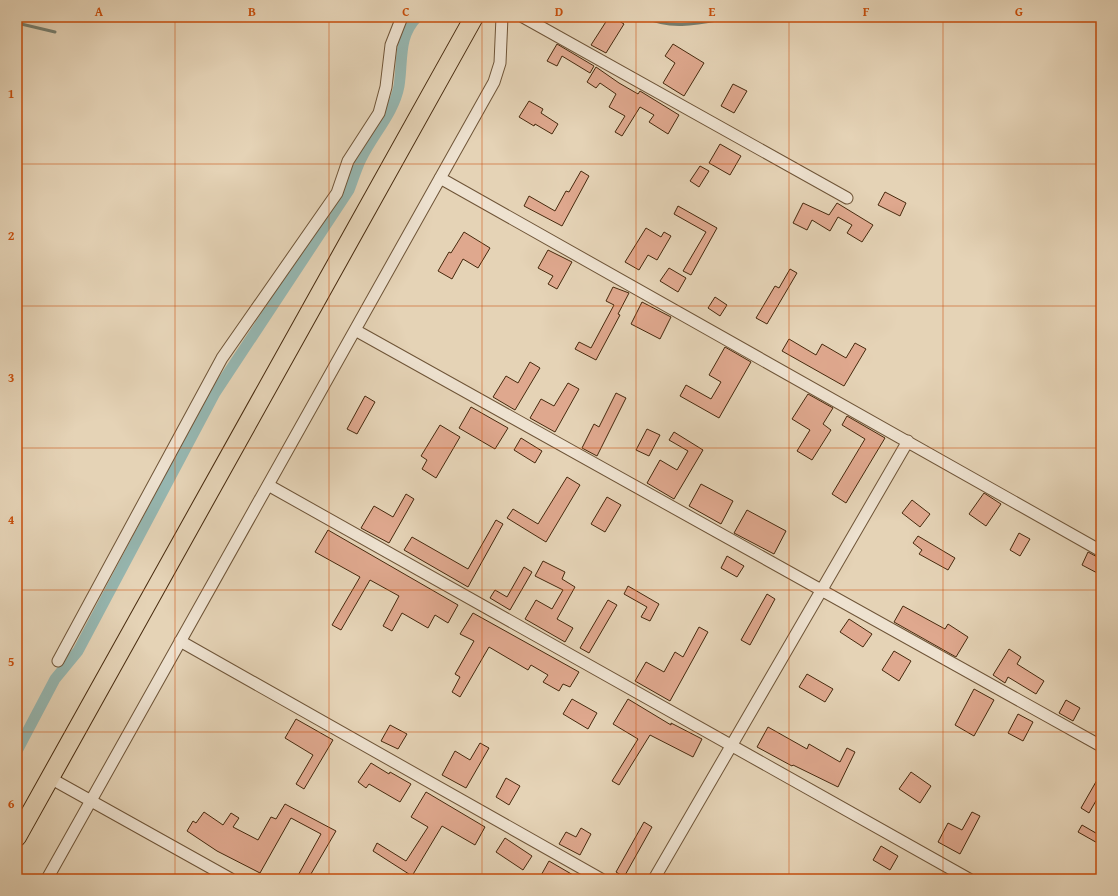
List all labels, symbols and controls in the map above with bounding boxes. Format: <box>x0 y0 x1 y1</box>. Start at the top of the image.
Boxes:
text: A <box>95 2 104 21</box>
text: B <box>248 2 256 21</box>
text: C <box>402 2 410 21</box>
text: D <box>555 2 563 21</box>
text: E <box>709 2 716 21</box>
text: F <box>863 2 870 21</box>
text: G <box>1015 2 1023 21</box>
text: 1 <box>8 84 14 103</box>
text: 2 <box>8 226 15 245</box>
text: 3 <box>8 368 14 387</box>
text: 4 <box>8 510 15 529</box>
text: 5 <box>8 652 15 671</box>
text: 6 <box>8 794 15 813</box>

